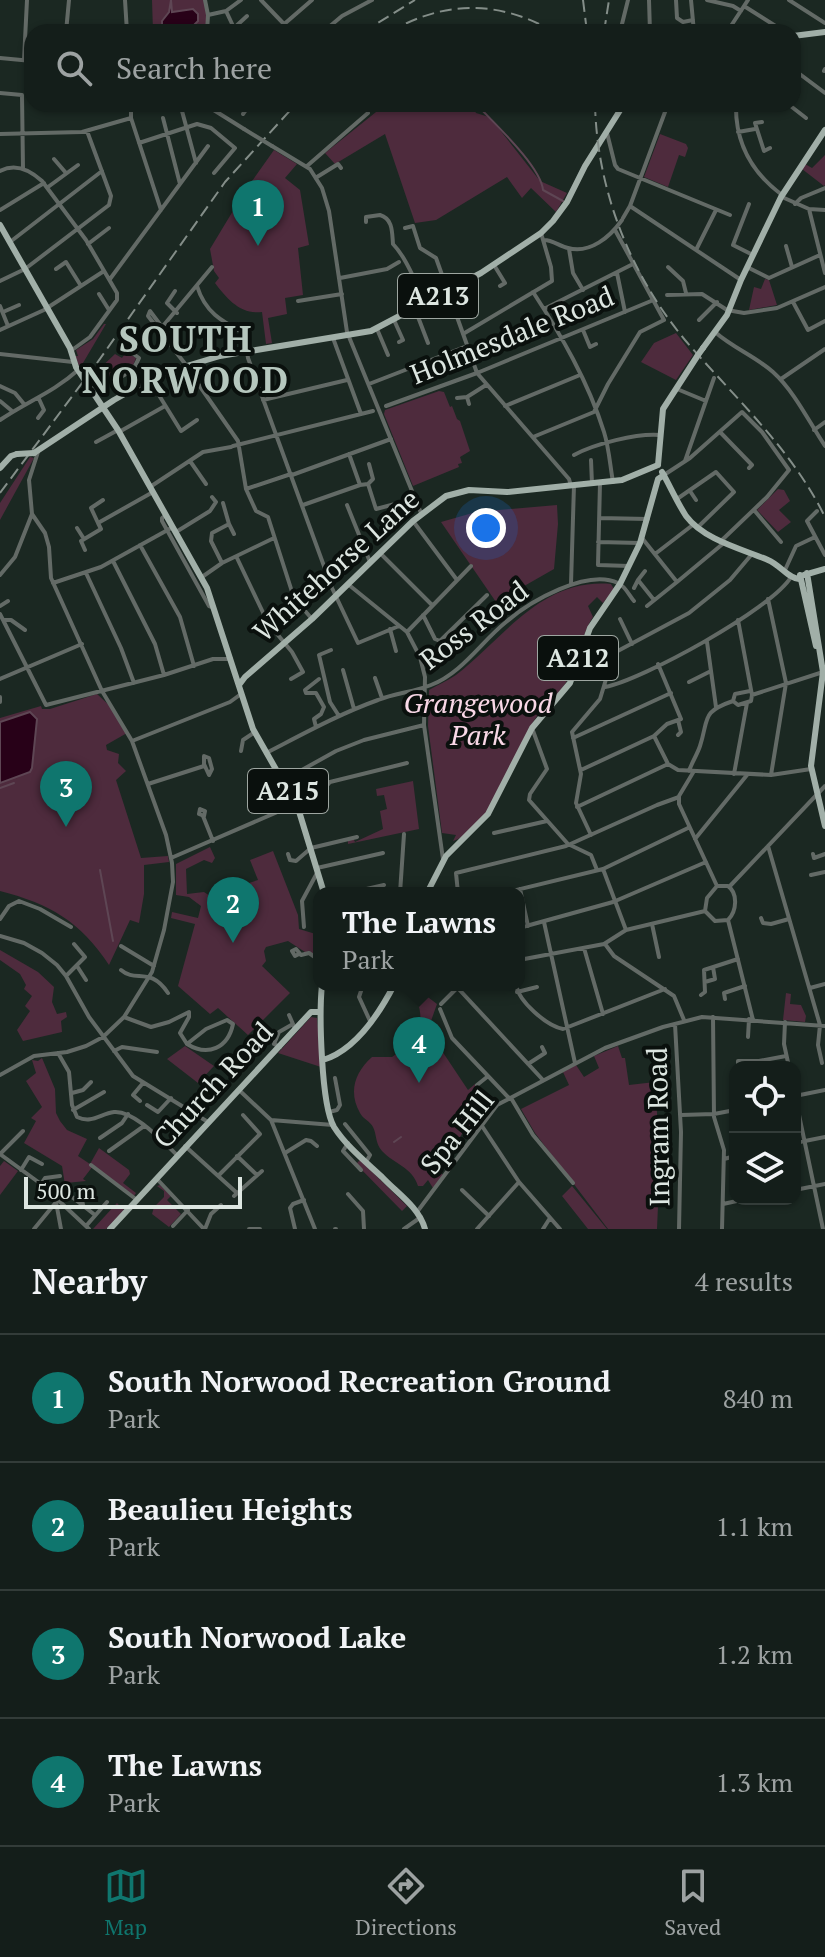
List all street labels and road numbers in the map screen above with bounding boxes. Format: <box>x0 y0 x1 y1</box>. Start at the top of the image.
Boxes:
road number: A213 <box>398 274 478 318</box>
street label: Holmesdale Road <box>405 277 619 392</box>
street label: Whitehorse Lane <box>245 480 427 649</box>
street label: Ross Road <box>412 572 535 677</box>
road number: A212 <box>538 636 618 680</box>
road number: A215 <box>248 769 328 813</box>
street label: Church Road <box>145 1014 281 1156</box>
street label: Ingram Road <box>638 1047 677 1207</box>
street label: Spa Hill <box>412 1082 502 1181</box>

